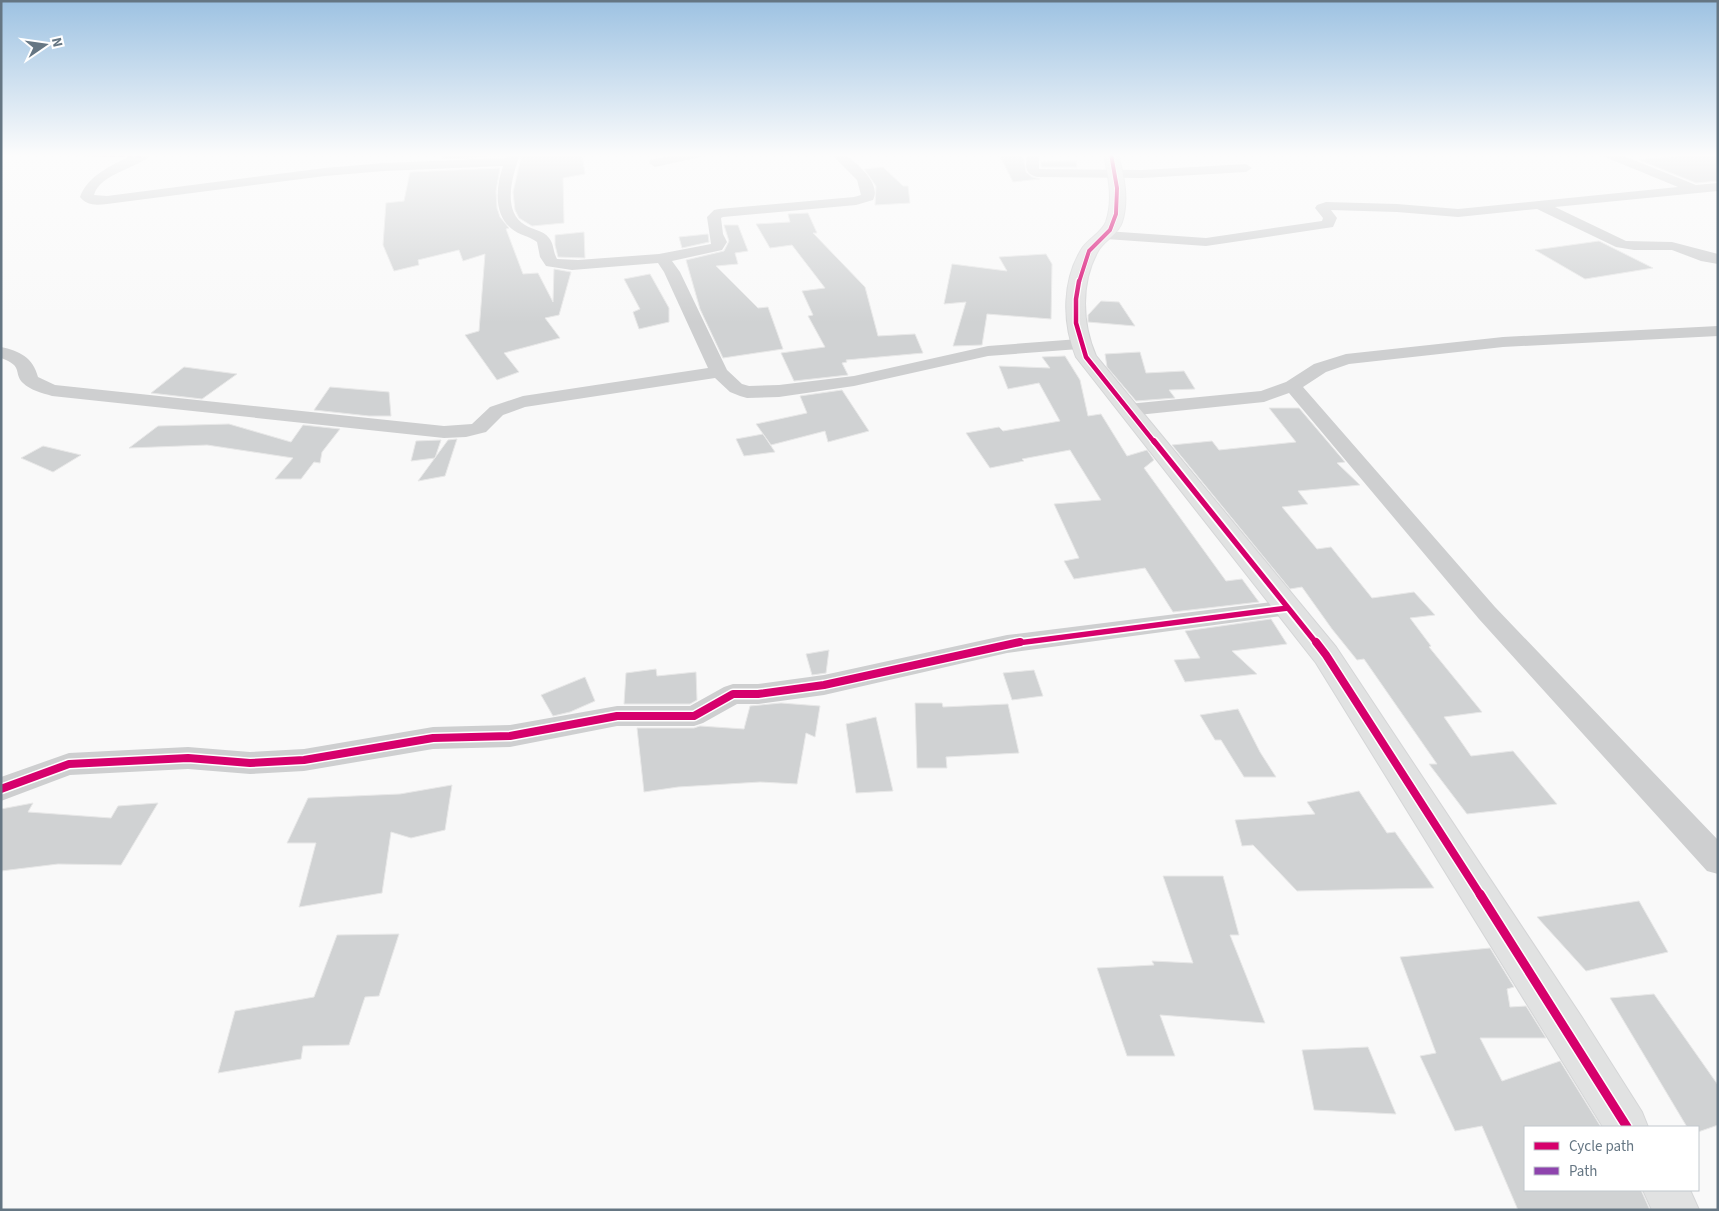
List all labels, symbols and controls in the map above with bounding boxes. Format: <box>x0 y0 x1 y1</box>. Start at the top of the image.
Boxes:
north arrow <box>20 20 70 70</box>
text: N <box>46 36 67 49</box>
legend <box>1524 1126 1699 1191</box>
text: Cycle path <box>1569 1136 1634 1157</box>
text: Path <box>1569 1161 1597 1182</box>

